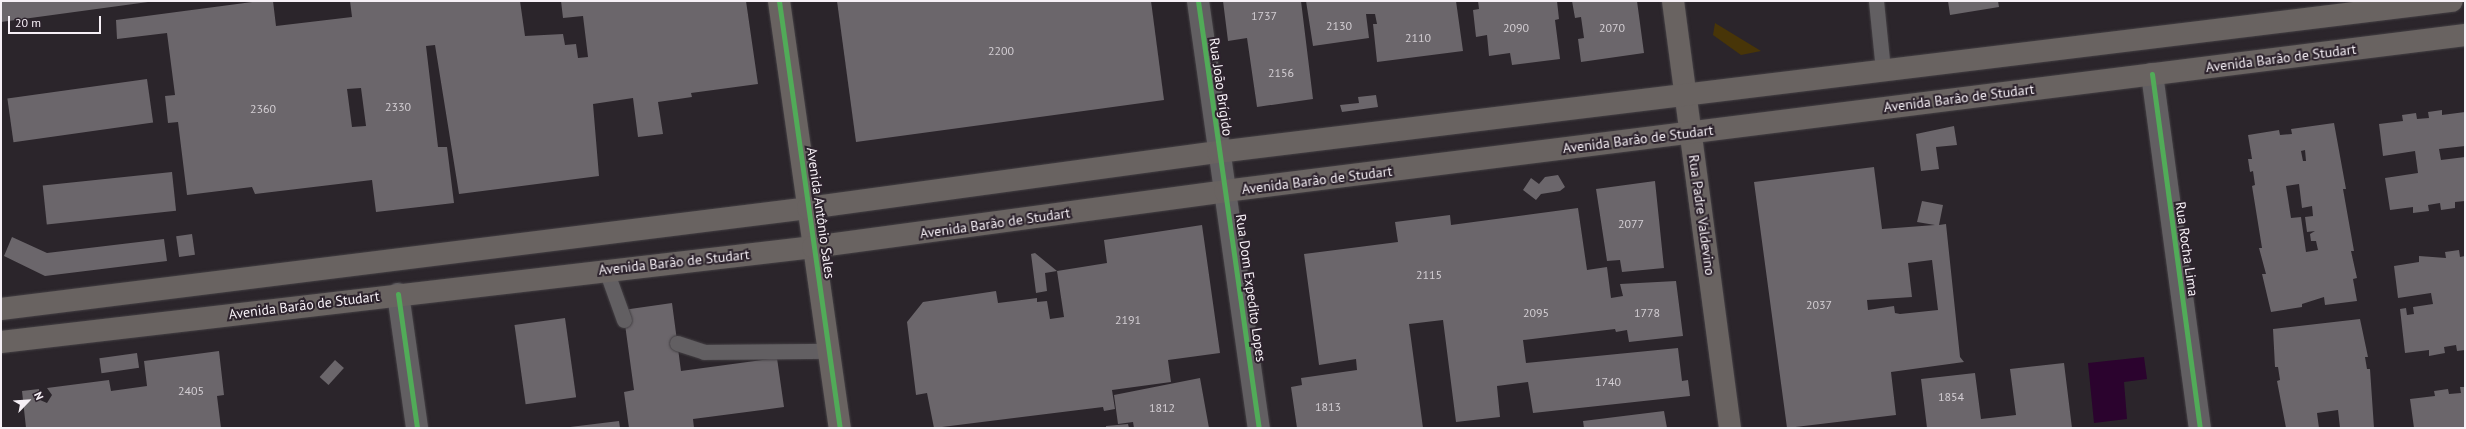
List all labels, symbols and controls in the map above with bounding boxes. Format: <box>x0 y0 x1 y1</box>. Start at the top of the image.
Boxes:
scale bar <box>10 8 103 34</box>
house number: 1737 <box>1251 9 1277 23</box>
text: 20 m <box>15 15 41 30</box>
house number: 2130 <box>1326 19 1352 33</box>
house number: 2090 <box>1503 21 1529 35</box>
house number: 2070 <box>1599 21 1625 35</box>
house number: 2110 <box>1405 31 1431 45</box>
street label: Rua João Brígido <box>1206 37 1236 137</box>
street label: Avenida Barão de Studart <box>2205 40 2357 76</box>
house number: 2200 <box>988 44 1014 58</box>
house number: 2156 <box>1268 66 1294 80</box>
street label: Avenida Barão de Studart <box>1883 80 2035 116</box>
house number: 2330 <box>385 100 411 114</box>
house number: 2360 <box>250 102 276 116</box>
street label: Avenida Barão de Studart <box>1562 121 1714 157</box>
street label: Avenida Antônio Sales <box>803 146 839 280</box>
street label: Rua Padre Valdevino <box>1685 153 1719 277</box>
street label: Avenida Barão de Studart <box>1241 162 1393 198</box>
street label: Rua Rocha Lima <box>2172 201 2202 297</box>
street label: Avenida Barão de Studart <box>919 204 1071 242</box>
street label: Rua Dom Expedito Lopes <box>1232 213 1270 363</box>
house number: 2077 <box>1618 217 1644 231</box>
street label: Avenida Barão de Studart <box>598 246 750 278</box>
house number: 2115 <box>1416 268 1442 282</box>
street label: Avenida Barão de Studart <box>228 287 380 323</box>
house number: 2037 <box>1806 298 1832 312</box>
house number: 2095 <box>1523 306 1549 320</box>
house number: 1778 <box>1634 306 1660 320</box>
house number: 2191 <box>1115 313 1141 327</box>
house number: 1740 <box>1595 375 1621 389</box>
north arrow <box>8 381 48 421</box>
house number: 2405 <box>178 384 204 398</box>
text: N <box>31 390 47 402</box>
house number: 1854 <box>1938 390 1964 404</box>
house number: 1813 <box>1315 400 1341 414</box>
house number: 1812 <box>1149 401 1175 415</box>

